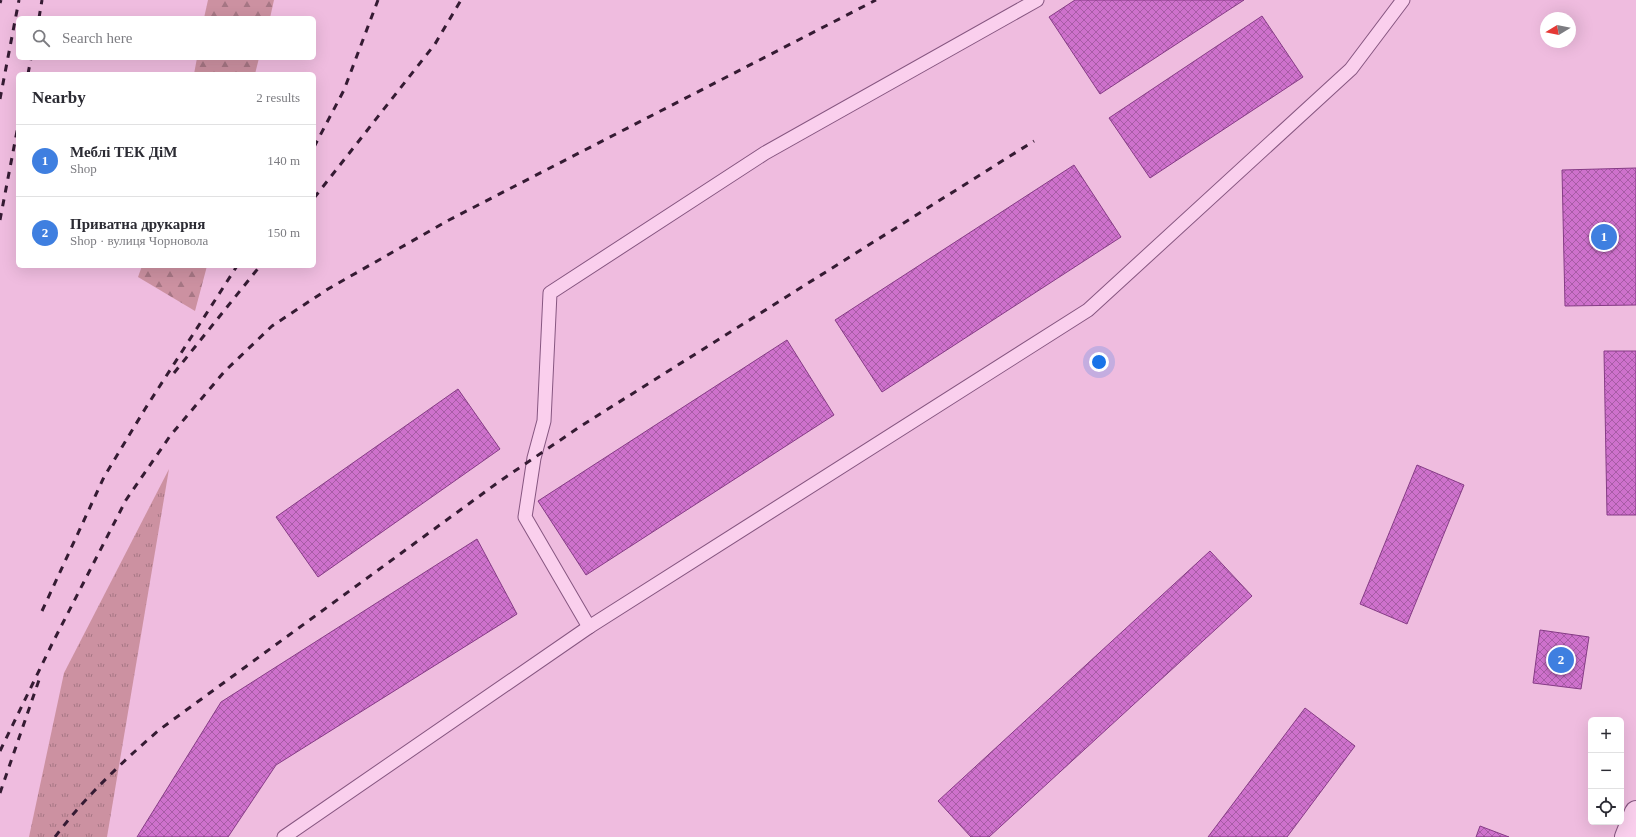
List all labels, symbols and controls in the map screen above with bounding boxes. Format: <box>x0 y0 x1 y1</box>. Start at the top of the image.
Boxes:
north arrow <box>1540 12 1576 48</box>
search box <box>16 16 316 60</box>
icon: search <box>30 27 52 49</box>
text: Search here <box>62 30 132 46</box>
text: Nearby <box>32 88 86 107</box>
text: 2 results <box>256 90 300 105</box>
text: Меблі ТЕК ДіМ <box>70 144 177 160</box>
text: 1 <box>42 153 48 168</box>
text: 140 m <box>267 153 300 168</box>
text: Shop <box>70 161 97 176</box>
text: Приватна друкарня <box>70 216 205 232</box>
pin: 1 <box>1591 222 1617 252</box>
text: 2 <box>42 225 48 240</box>
text: 150 m <box>267 225 300 240</box>
text: Shop · вулиця Чорновола <box>70 233 208 248</box>
your location <box>1089 352 1109 372</box>
pin: 2 <box>1548 645 1574 675</box>
map controls <box>1588 717 1624 825</box>
button: + <box>1588 717 1624 753</box>
button: − <box>1588 753 1624 789</box>
button: locate <box>1588 789 1624 825</box>

